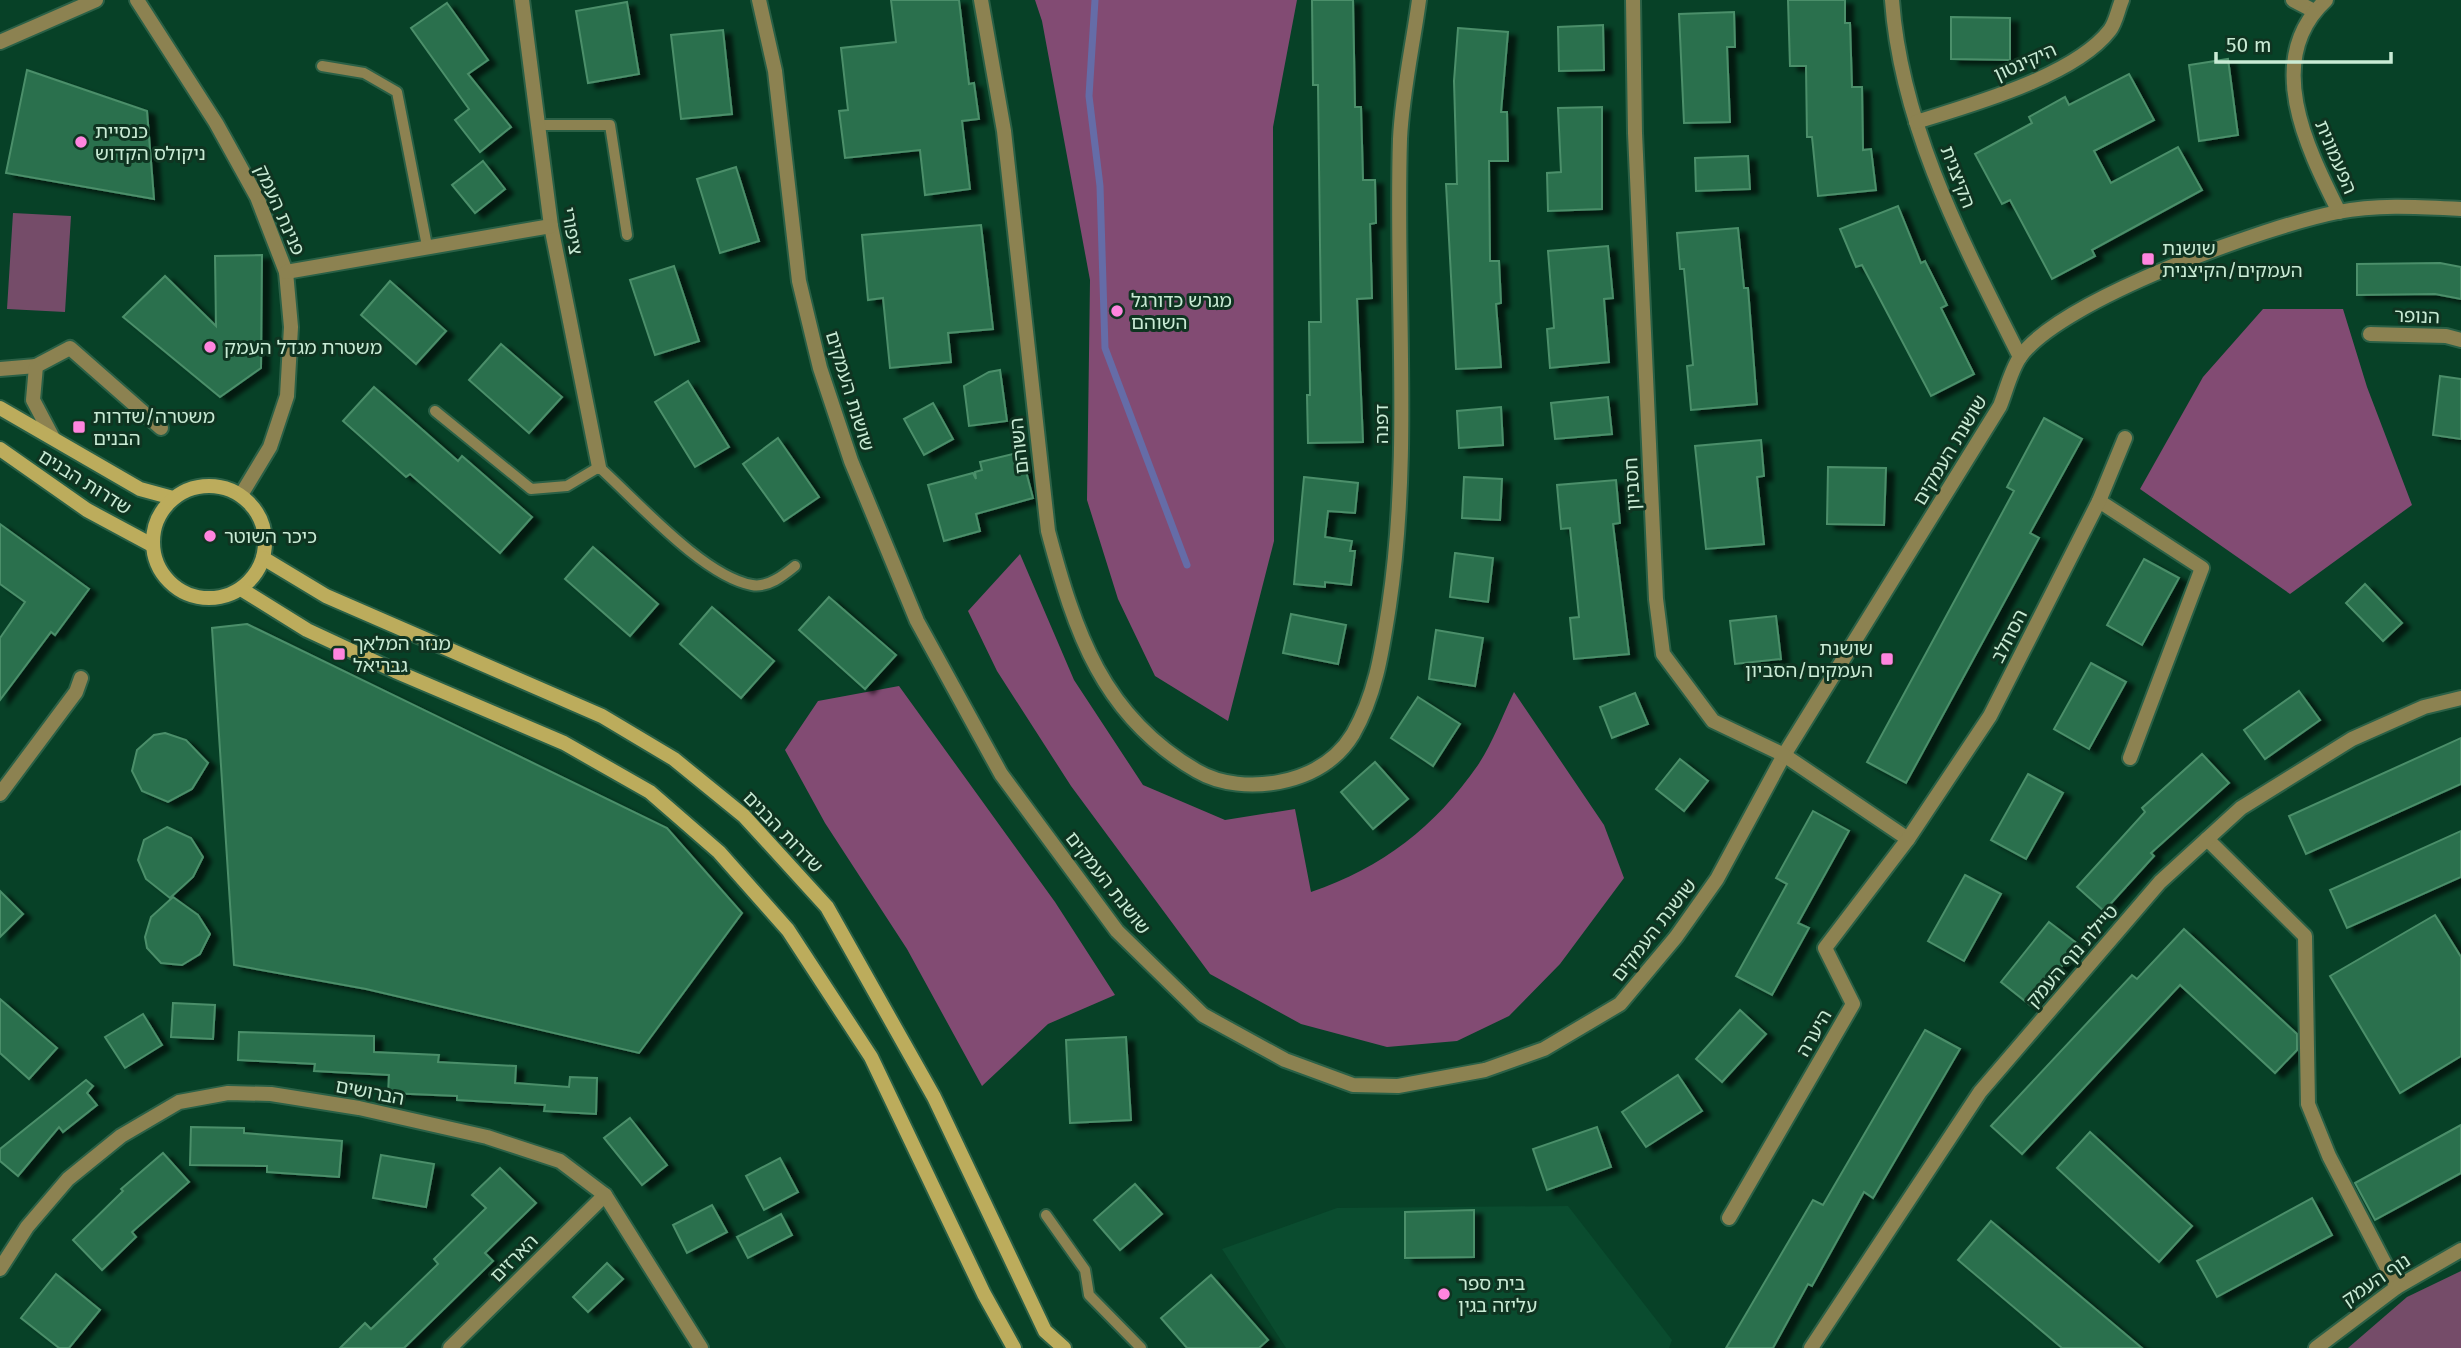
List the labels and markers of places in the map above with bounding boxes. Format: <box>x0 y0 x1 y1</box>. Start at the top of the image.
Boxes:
place label: כנסיית ניקולס הקדוש <box>95 120 206 165</box>
marker: כנסיית ניקולס הקדוש <box>73 134 89 150</box>
place label: שושנת העמקים/הקיצנית <box>2162 237 2303 282</box>
marker: שושנת העמקים/הקיצנית <box>2140 251 2156 267</box>
place label: מגרש כדורגל השוהם <box>1131 289 1232 334</box>
marker: מגרש כדורגל השוהם <box>1109 303 1125 319</box>
place label: משטרת מגדל העמק <box>224 336 382 359</box>
marker: משטרת מגדל העמק <box>202 339 218 355</box>
place label: משטרה/שדרות הבנים <box>93 405 215 450</box>
marker: משטרה/שדרות הבנים <box>71 419 87 435</box>
place label: כיכר השוטר <box>224 525 317 548</box>
marker: כיכר השוטר <box>202 528 218 544</box>
place label: מנזר המלאך גבריאל <box>353 632 451 677</box>
place label: שושנת העמקים/הסביון <box>1745 637 1873 682</box>
marker: מנזר המלאך גבריאל <box>331 646 347 662</box>
marker: שושנת העמקים/הסביון <box>1879 651 1895 667</box>
place label: בית ספר עליזה בגין <box>1458 1272 1537 1317</box>
marker: בית ספר עליזה בגין <box>1436 1286 1452 1302</box>

